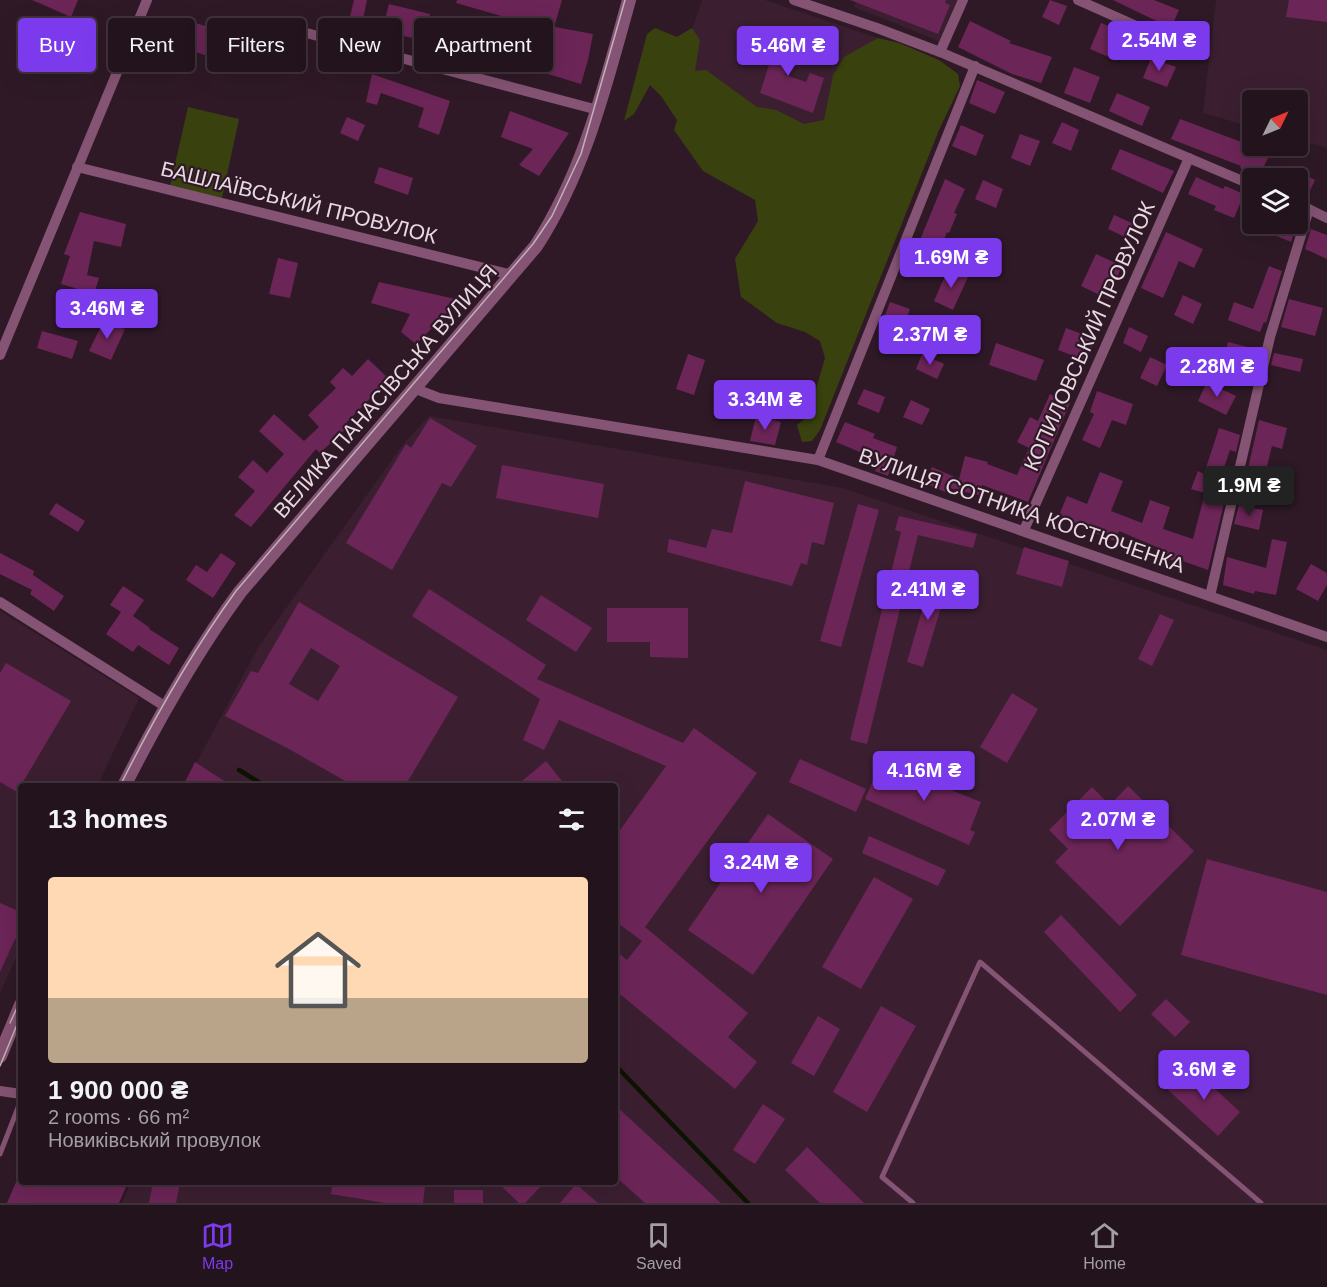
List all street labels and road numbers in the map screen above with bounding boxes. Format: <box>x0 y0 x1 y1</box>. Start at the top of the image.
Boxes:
street label: БАШЛАЇВСЬКИЙ ПРОВУЛОК <box>158 156 440 248</box>
street label: КОПИЛОВСЬКИЙ ПРОВУЛОК <box>1019 197 1159 474</box>
street label: ВЕЛИКА ПАНАСІВСЬКА ВУЛИЦЯ <box>269 260 501 522</box>
street label: ВУЛИЦЯ СОТНИКА КОСТЮЧЕНКА <box>856 443 1188 577</box>

